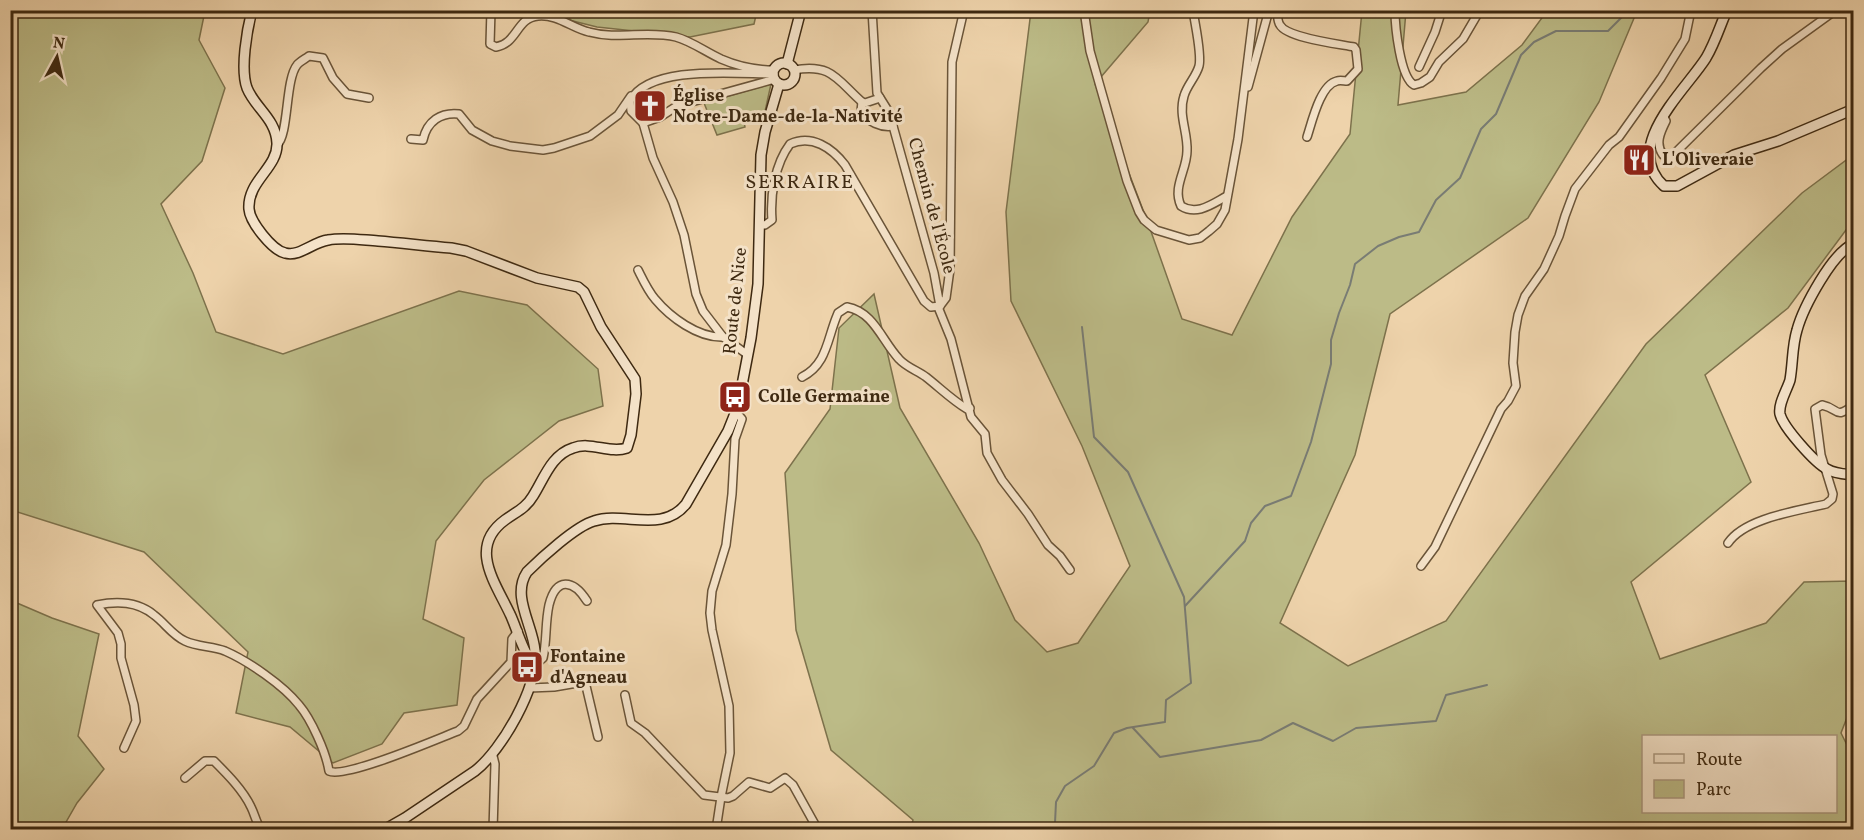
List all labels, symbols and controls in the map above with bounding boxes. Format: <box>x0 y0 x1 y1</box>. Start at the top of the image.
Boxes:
north arrow <box>27 27 87 87</box>
text: N <box>52 32 66 56</box>
place label: Église Notre-Dame-de-la-Nativité <box>673 84 903 130</box>
church icon: Église Notre-Dame-de-la-Nativité <box>632 88 668 124</box>
street label: Chemin de l'École <box>901 135 961 277</box>
restaurant icon: L'Oliveraie <box>1621 142 1657 178</box>
place label: L'Oliveraie <box>1662 148 1754 173</box>
district label: SERRAIRE <box>745 169 855 197</box>
street label: Route de Nice <box>718 246 754 356</box>
bus stop icon: Colle Germaine <box>717 379 753 415</box>
place label: Colle Germaine <box>758 385 890 410</box>
place label: Fontaine d'Agneau <box>550 645 627 691</box>
bus stop icon: Fontaine d'Agneau <box>509 649 545 685</box>
legend <box>1642 735 1837 813</box>
text: Route <box>1696 748 1742 773</box>
text: Parc <box>1696 778 1731 803</box>

